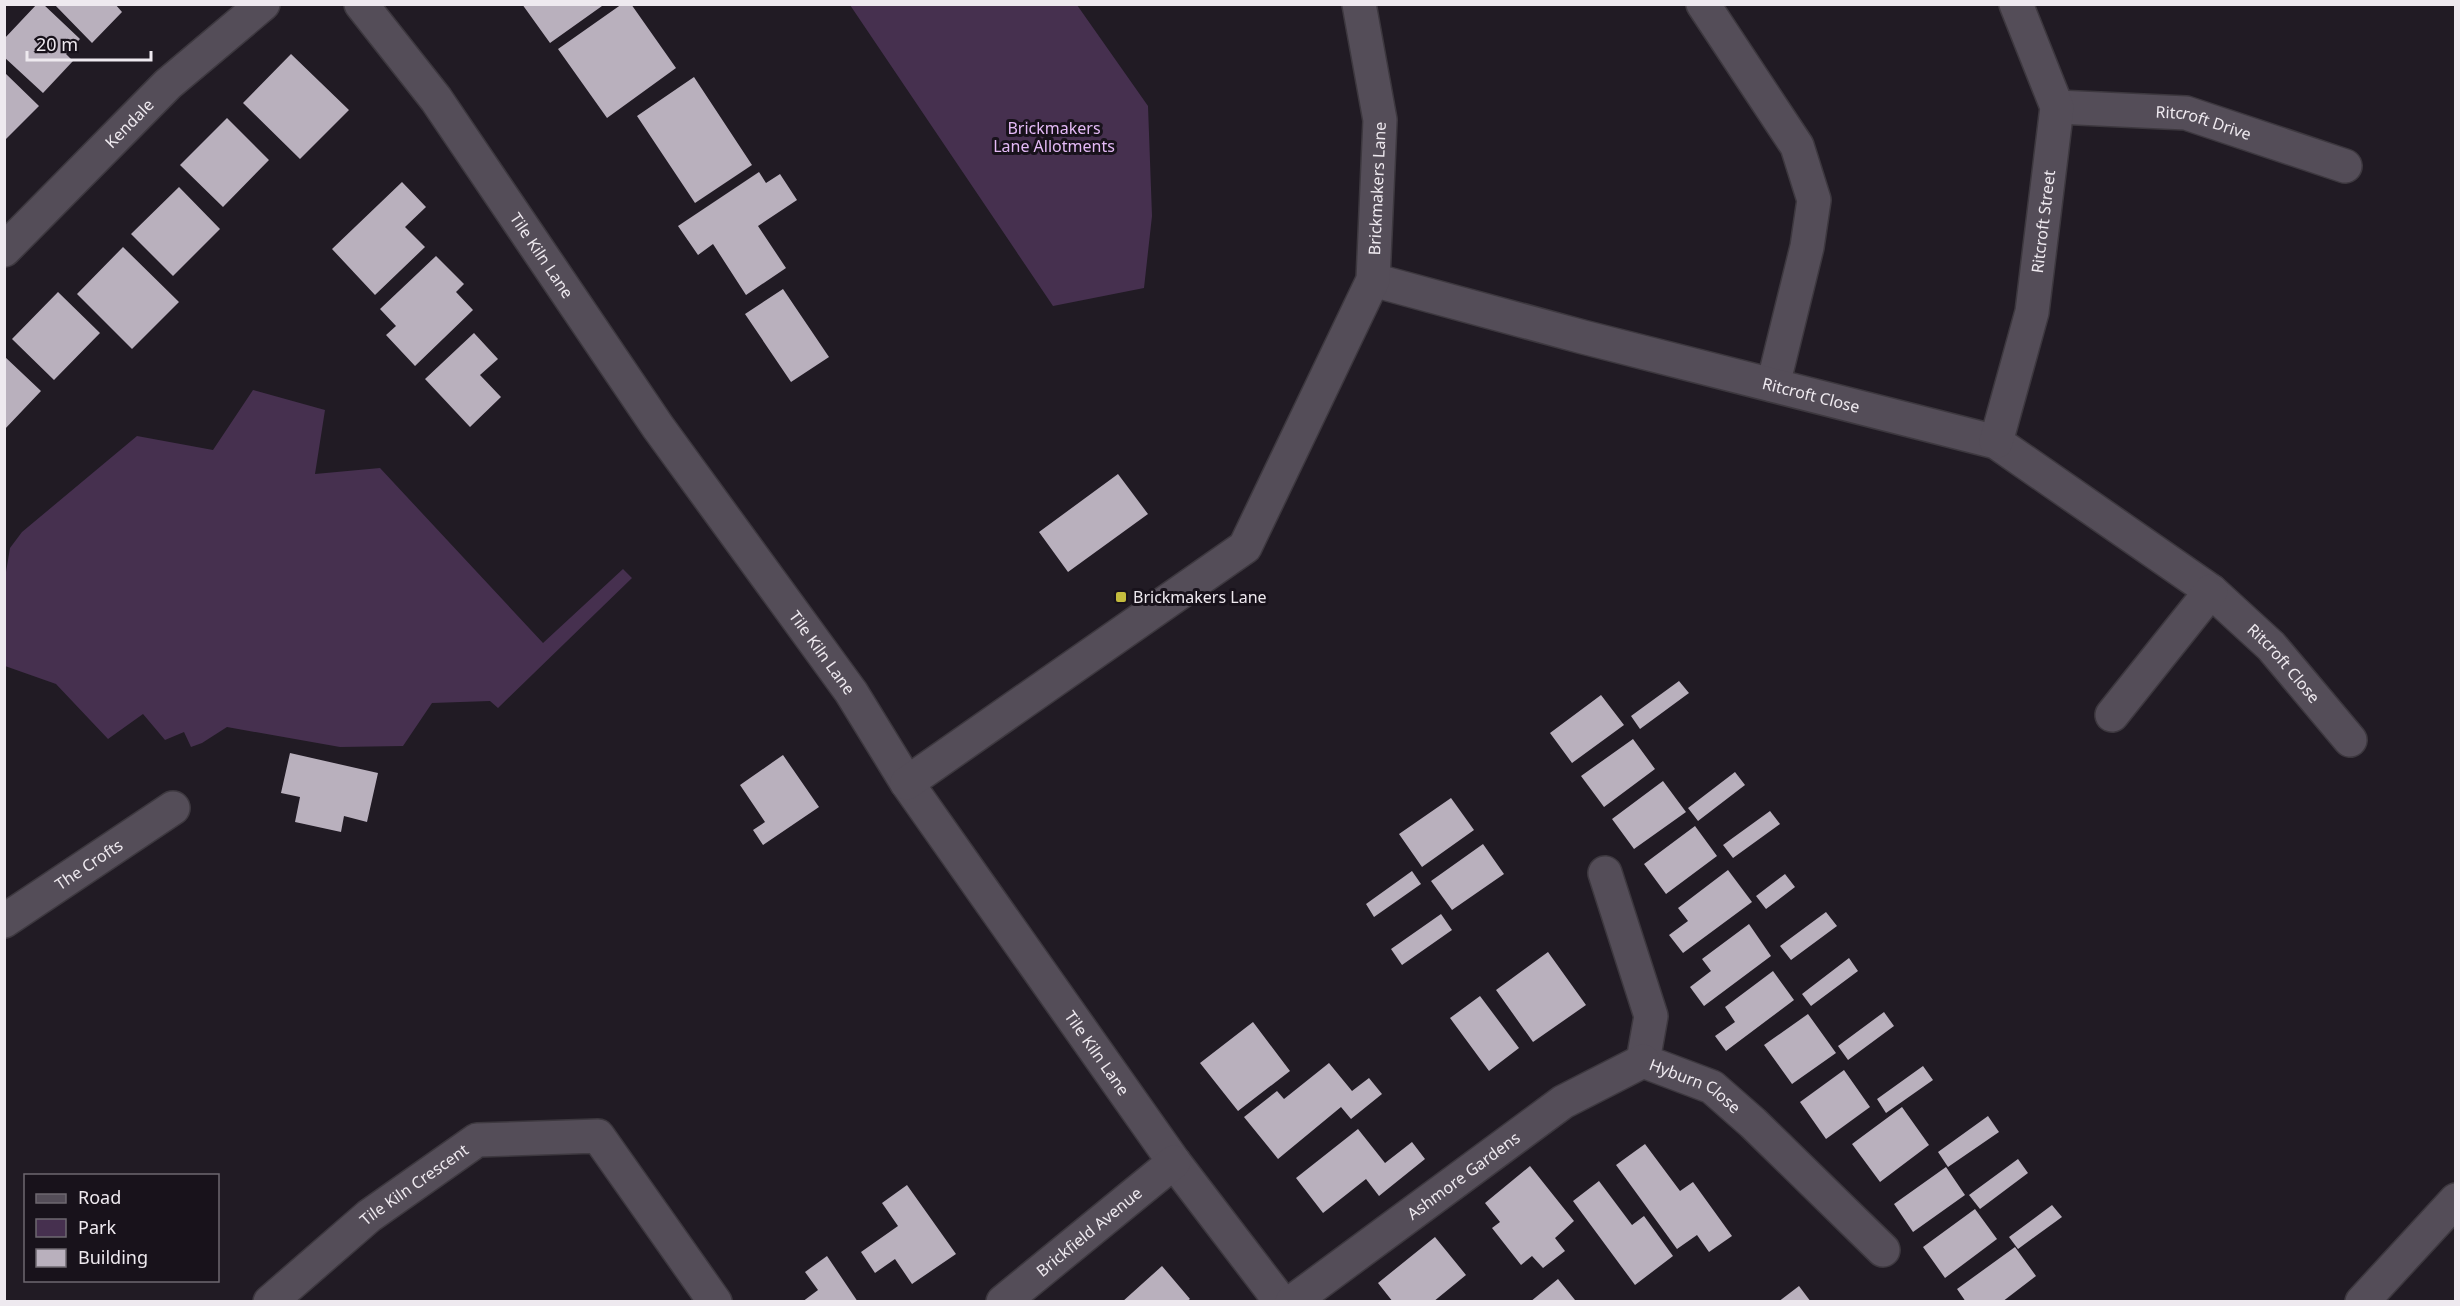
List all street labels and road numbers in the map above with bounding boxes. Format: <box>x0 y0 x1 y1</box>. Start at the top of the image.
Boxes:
street label: Kendale <box>100 94 158 153</box>
street label: Ritcroft Drive <box>2155 101 2254 145</box>
street label: Brickmakers Lane <box>1363 121 1391 256</box>
street label: Ritcroft Street <box>2026 169 2060 274</box>
street label: Tile Kiln Lane <box>505 208 579 303</box>
street label: Ritcroft Close <box>1760 372 1862 418</box>
street label: Tile Kiln Lane <box>784 606 860 699</box>
street label: Ritcroft Close <box>2243 619 2325 708</box>
street label: The Crofts <box>51 834 127 895</box>
street label: Tile Kiln Lane <box>1060 1006 1135 1100</box>
street label: Hyburn Close <box>1646 1053 1745 1118</box>
street label: Ashmore Gardens <box>1402 1126 1524 1225</box>
street label: Tile Kiln Crescent <box>355 1138 473 1230</box>
street label: Brickfield Avenue <box>1031 1182 1146 1282</box>

